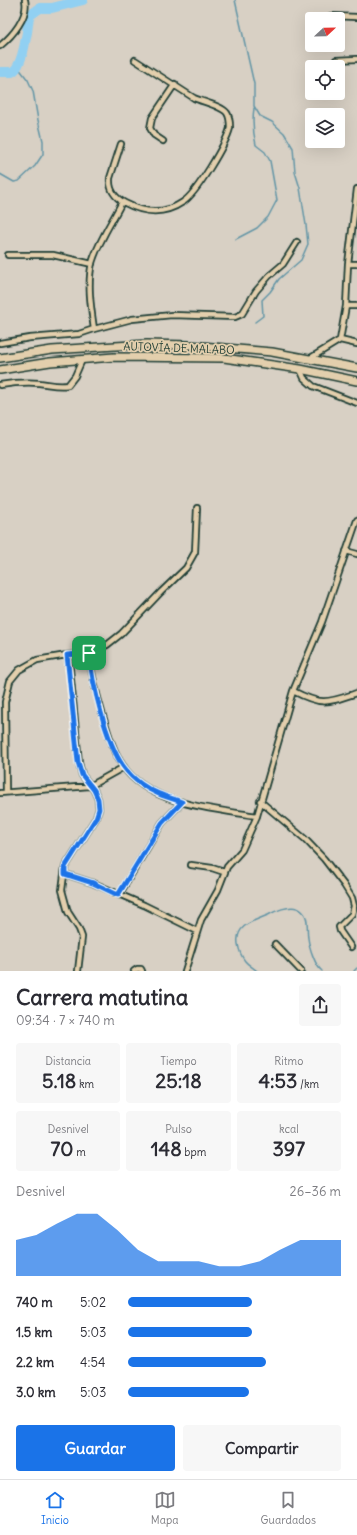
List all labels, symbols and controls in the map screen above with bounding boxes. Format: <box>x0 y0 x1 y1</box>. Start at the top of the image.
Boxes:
north arrow <box>305 12 345 52</box>
map controls <box>305 12 345 148</box>
button: locate <box>305 60 345 100</box>
button: layers <box>305 108 345 148</box>
street label: AUTOVÍA DE MALABO <box>123 338 235 357</box>
pin <box>72 636 106 670</box>
icon: arrive <box>78 642 100 664</box>
text: Carrera matutina <box>16 983 188 1011</box>
button: share <box>299 984 341 1026</box>
text: 09:34 · 7 × 740 m <box>16 1012 115 1029</box>
text: Distancia <box>45 1054 91 1068</box>
text: Tiempo <box>160 1054 197 1068</box>
text: Ritmo <box>274 1054 303 1068</box>
text: 5.18 <box>42 1068 76 1093</box>
text: 25:18 <box>155 1068 202 1093</box>
text: 4:53 <box>258 1068 297 1093</box>
text: km <box>76 1077 94 1091</box>
text: /km <box>297 1077 319 1091</box>
text: Desnivel <box>48 1122 89 1136</box>
text: Pulso <box>165 1122 192 1136</box>
text: kcal <box>279 1122 299 1136</box>
text: 70 <box>51 1136 74 1161</box>
text: 148 <box>151 1136 182 1161</box>
text: 397 <box>272 1136 305 1161</box>
text: m <box>74 1145 86 1159</box>
text: bpm <box>182 1145 206 1159</box>
text: Desnivel <box>16 1183 65 1200</box>
text: 26–36 m <box>290 1183 341 1200</box>
text: 740 m <box>16 1294 53 1311</box>
text: 5:02 <box>80 1294 106 1311</box>
text: 1.5 km <box>16 1324 52 1341</box>
text: 5:03 <box>80 1324 106 1341</box>
text: 2.2 km <box>16 1354 54 1371</box>
text: 4:54 <box>80 1354 105 1371</box>
text: 3.0 km <box>16 1384 56 1401</box>
text: 5:03 <box>80 1384 106 1401</box>
button: Guardar <box>16 1425 175 1471</box>
button: Compartir <box>183 1425 341 1471</box>
tab: Inicio <box>41 1489 69 1527</box>
tab: Mapa <box>151 1489 179 1527</box>
tab: Guardados <box>261 1489 316 1527</box>

